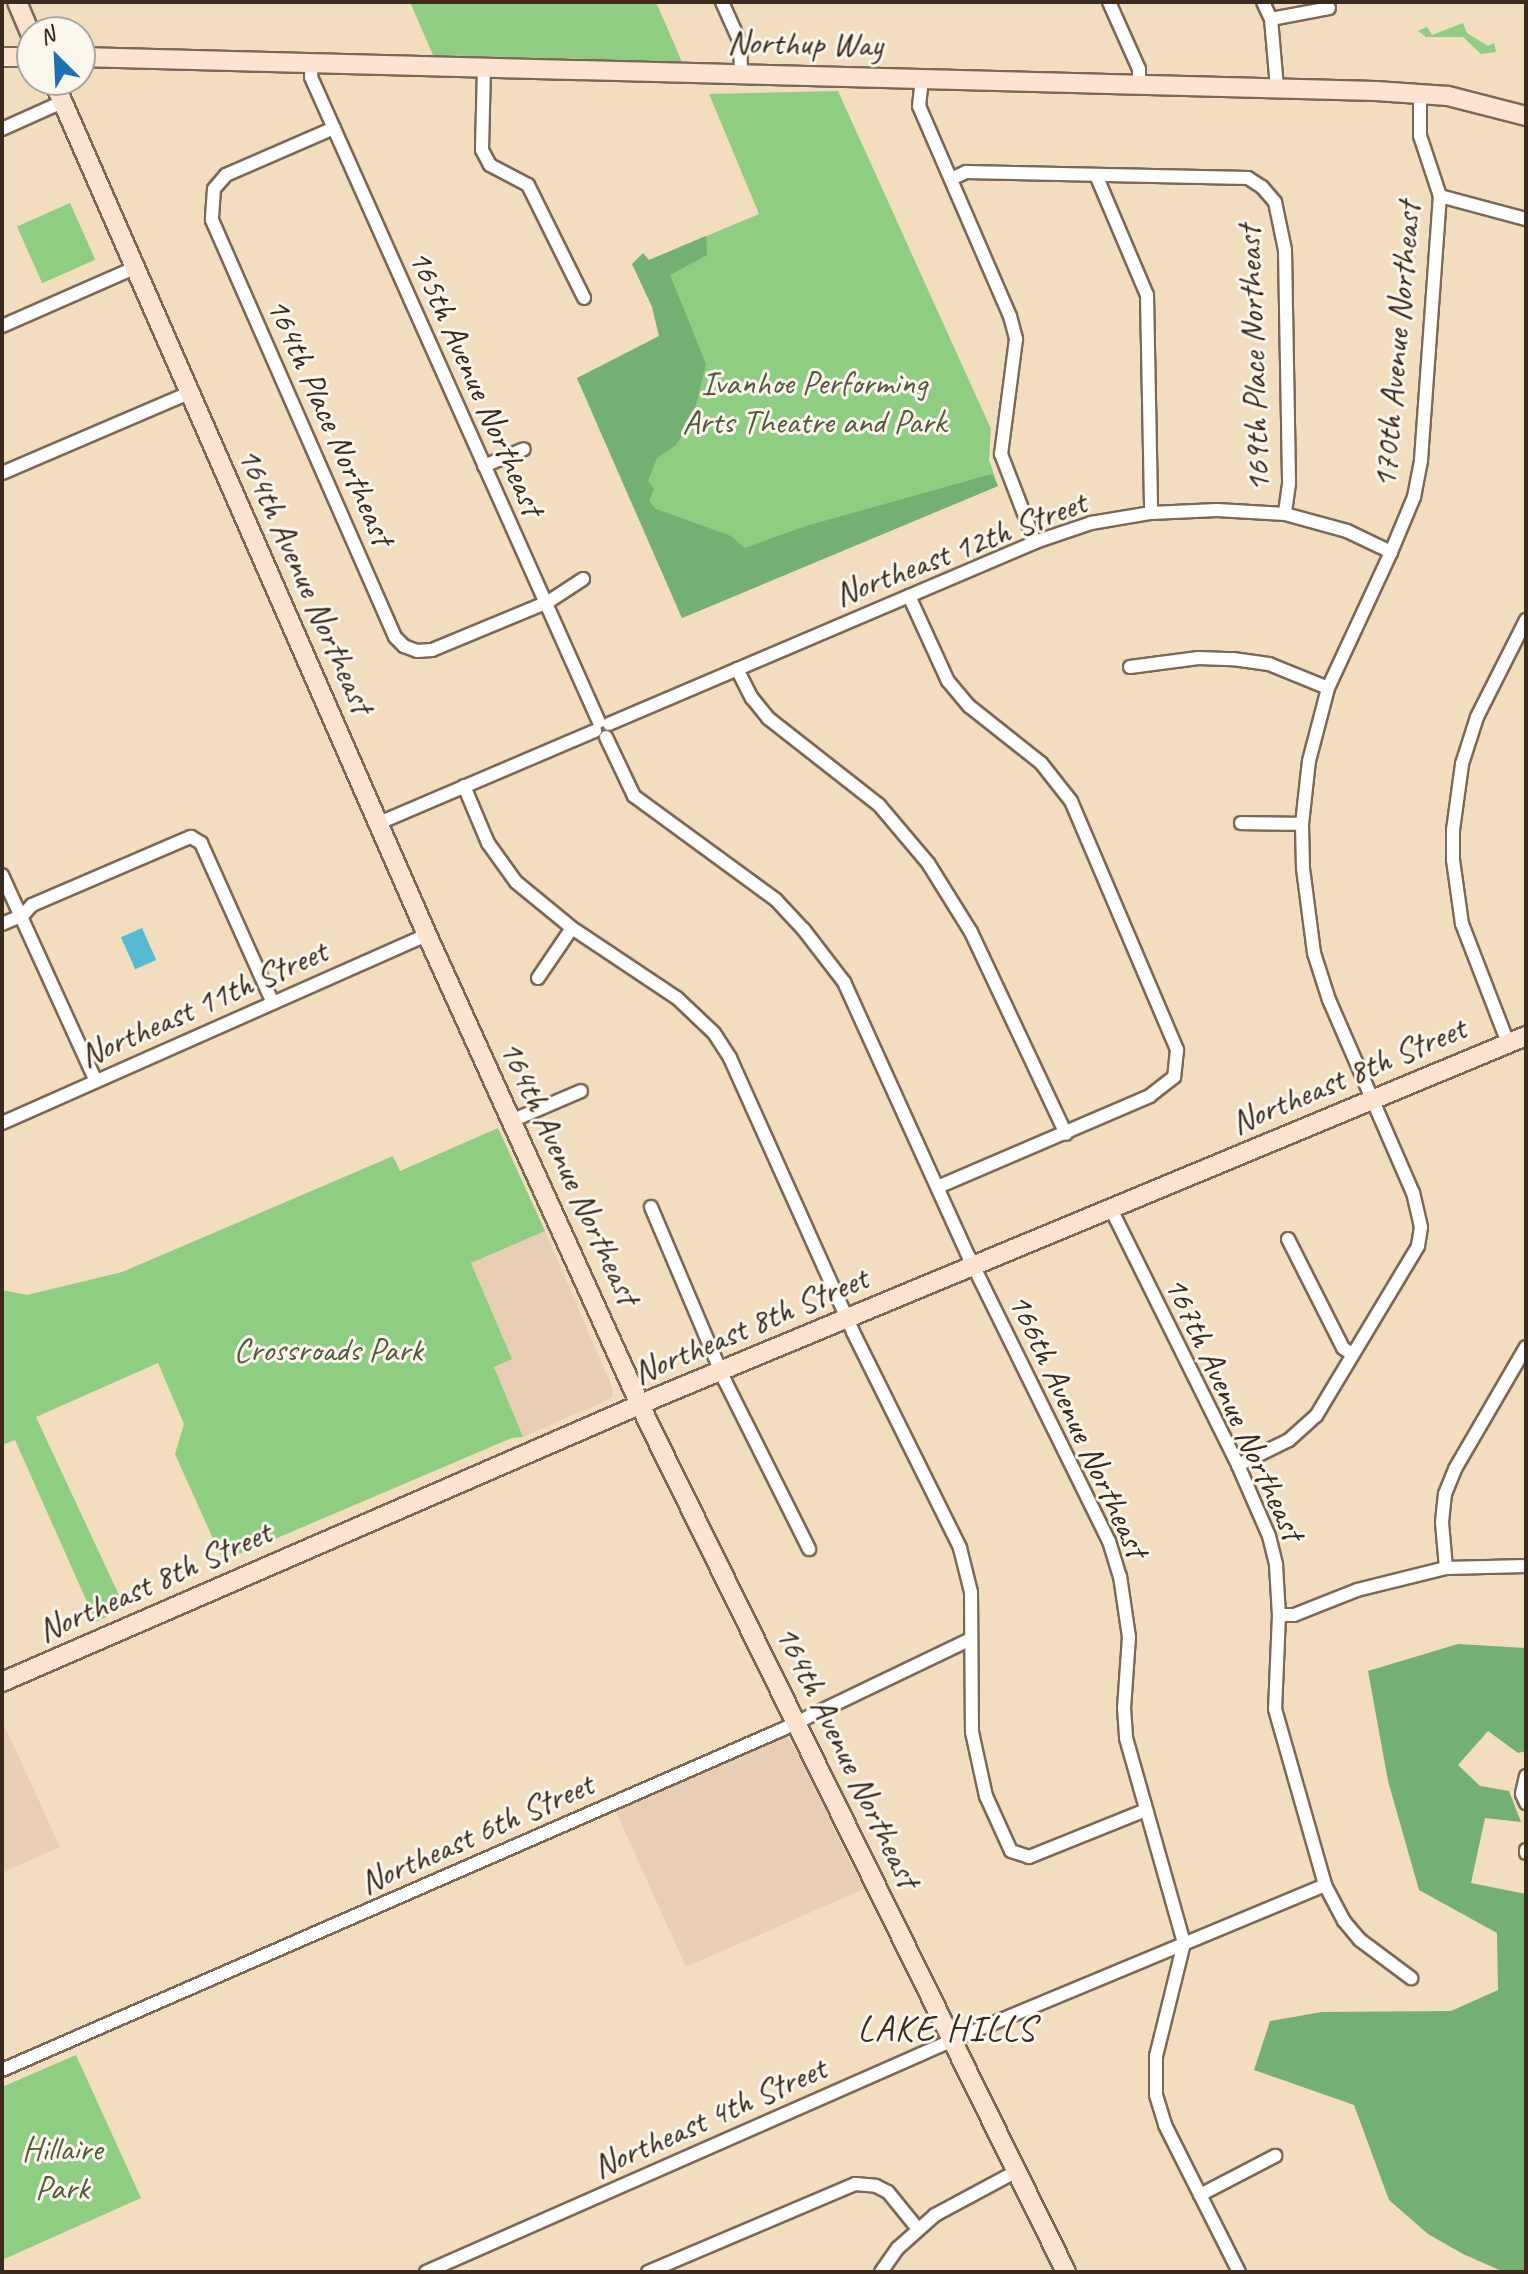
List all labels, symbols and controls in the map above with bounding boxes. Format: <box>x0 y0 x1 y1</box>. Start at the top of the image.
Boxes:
north arrow <box>16 16 96 96</box>
text: N <box>35 20 59 51</box>
street label: Northup Way <box>727 21 883 65</box>
street label: 170th Avenue Northeast <box>1363 201 1429 489</box>
street label: 169th Place Northeast <box>1228 224 1278 494</box>
street label: 165th Avenue Northeast <box>400 243 554 521</box>
street label: 164th Place Northeast <box>258 290 404 552</box>
park label: Ivanhoe Performing Arts Theatre and Park <box>681 362 947 442</box>
street label: 164th Avenue Northeast <box>229 441 383 719</box>
street label: Northeast 12th Street <box>828 481 1092 615</box>
street label: Northeast 11th Street <box>73 930 333 1076</box>
street label: Northeast 8th Street <box>1224 1007 1472 1143</box>
street label: 164th Avenue Northeast <box>491 1034 649 1310</box>
street label: Northeast 8th Street <box>626 1257 874 1393</box>
street label: 167th Avenue Northeast <box>1156 1270 1314 1546</box>
street label: 166th Avenue Northeast <box>1000 1287 1158 1563</box>
park label: Crossroads Park <box>234 1330 422 1370</box>
street label: Northeast 8th Street <box>31 1511 277 1651</box>
street label: 164th Avenue Northeast <box>767 1618 929 1894</box>
street label: Northeast 6th Street <box>353 1763 599 1903</box>
district label: LAKE HILLS <box>858 2007 1036 2051</box>
street label: Northeast 4th Street <box>586 2047 832 2187</box>
park label: Hillaire Park <box>22 2128 102 2208</box>

